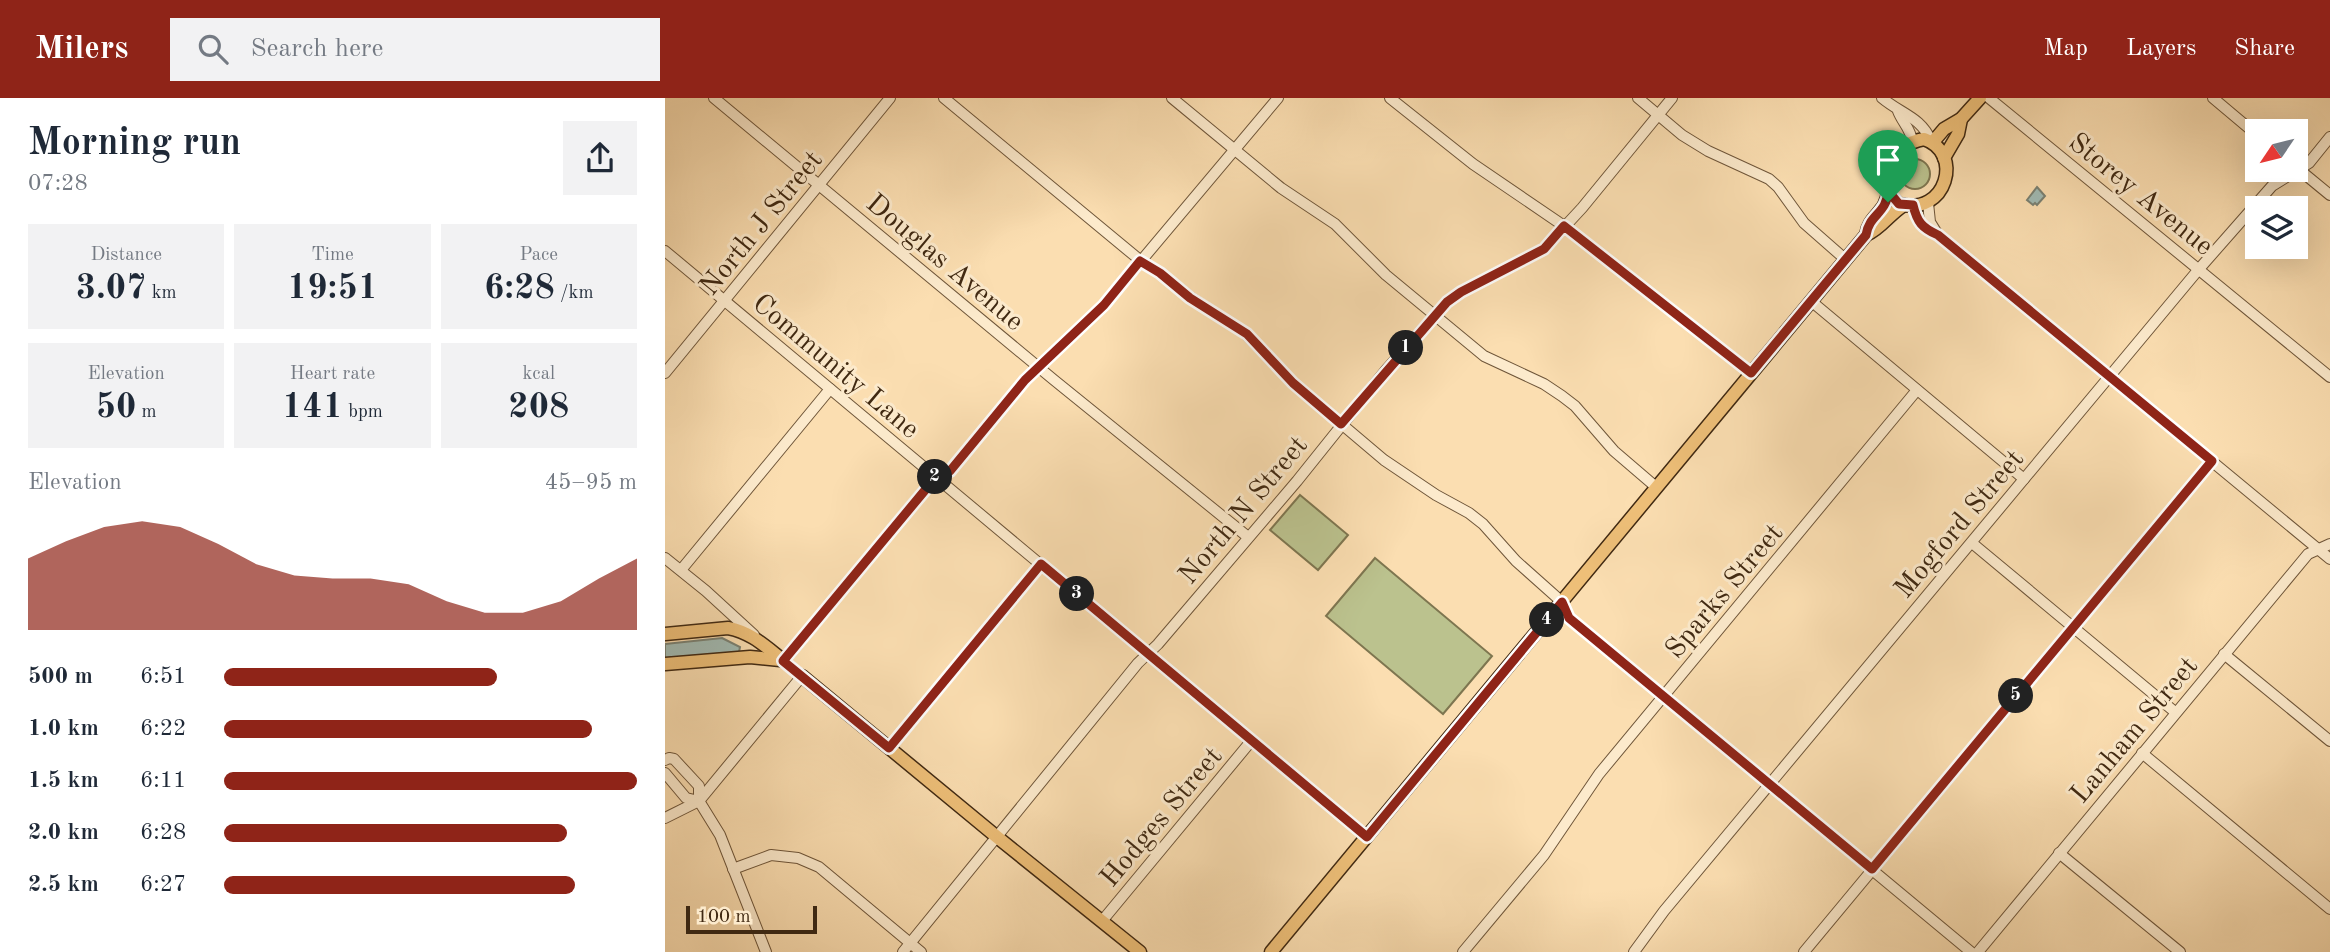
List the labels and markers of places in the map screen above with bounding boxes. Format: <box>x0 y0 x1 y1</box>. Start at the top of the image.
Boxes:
pin <box>1858 130 1918 202</box>
pin: 1 <box>1389 330 1423 366</box>
pin: 2 <box>917 460 953 494</box>
pin: 3 <box>1059 576 1095 612</box>
pin: 4 <box>1529 602 1565 638</box>
pin: 5 <box>1999 678 2033 714</box>

